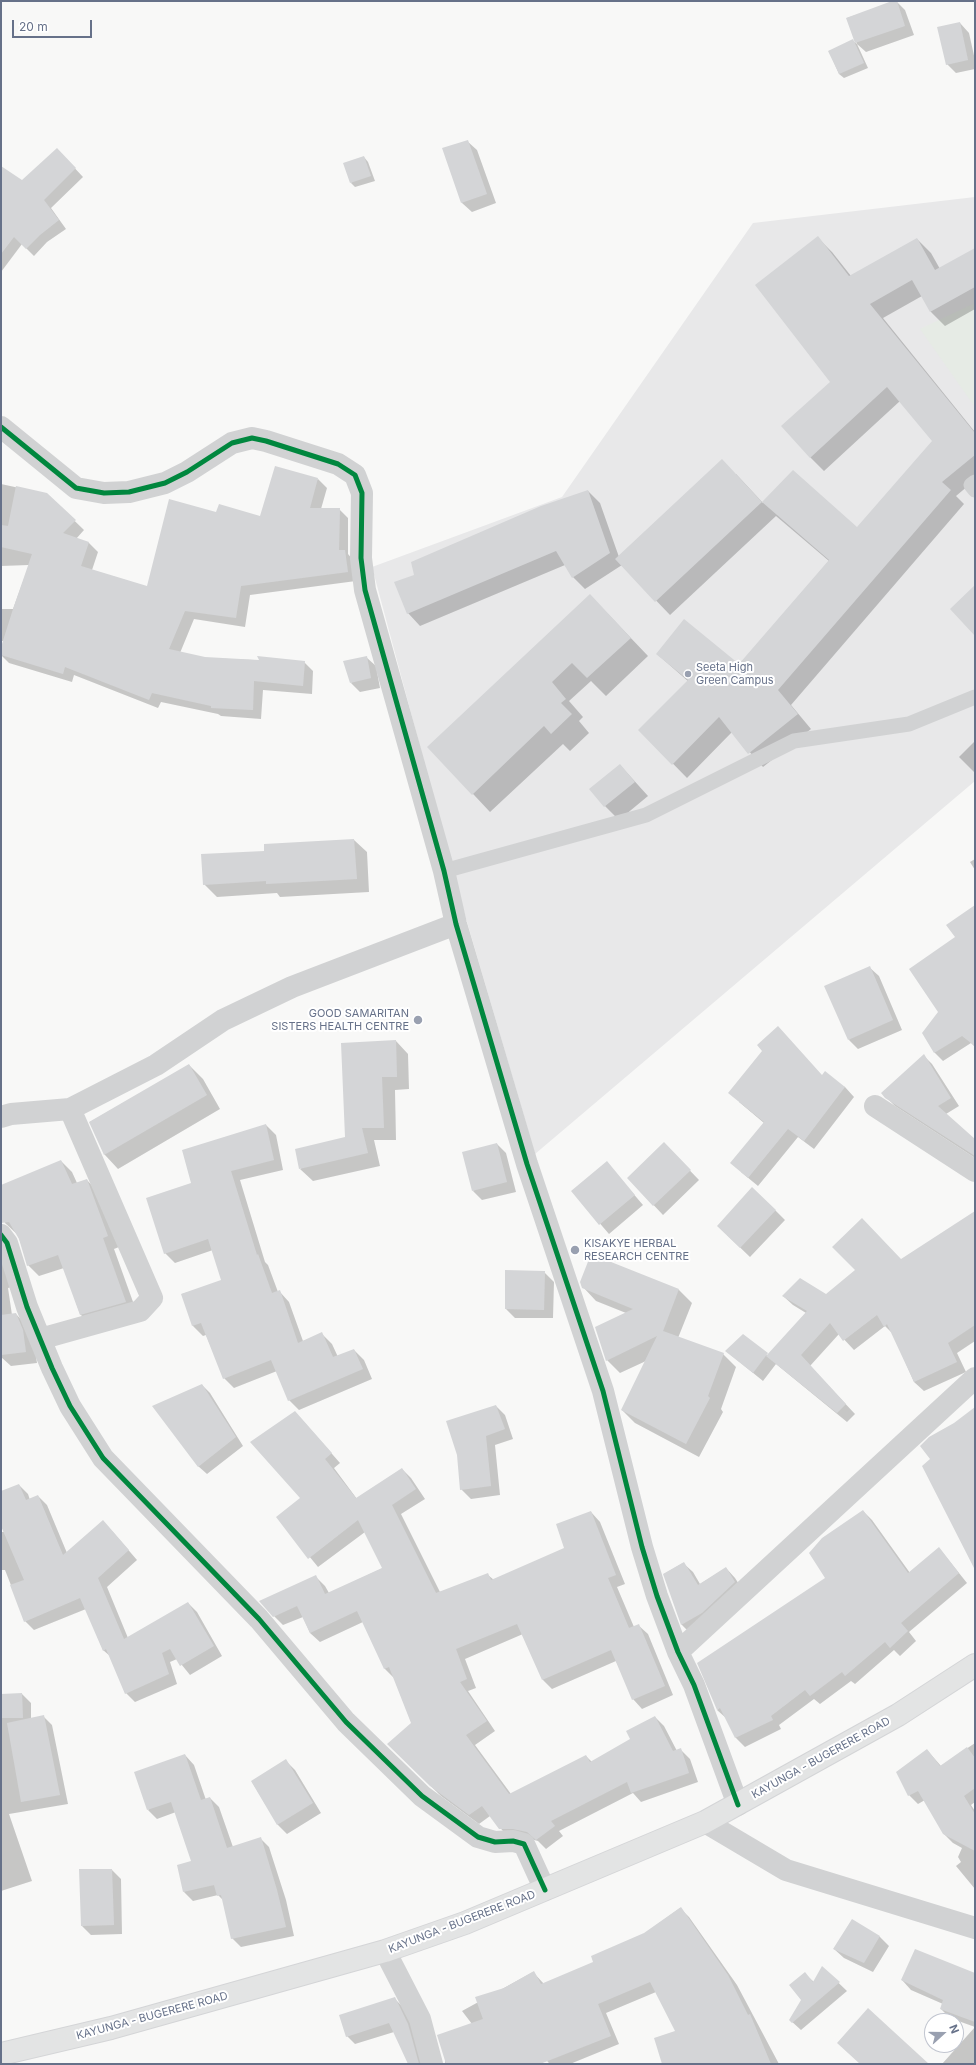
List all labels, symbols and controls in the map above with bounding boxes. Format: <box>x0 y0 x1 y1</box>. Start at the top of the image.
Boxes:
scale bar <box>14 12 94 38</box>
text: 20 m <box>19 19 48 34</box>
place label: Seeta High Green Campus <box>696 661 773 687</box>
marker: Seeta High Green Campus <box>683 669 693 679</box>
place label: GOOD SAMARITAN SISTERS HEALTH CENTRE <box>271 1007 409 1033</box>
marker: GOOD SAMARITAN SISTERS HEALTH CENTRE <box>412 1014 424 1026</box>
place label: KISAKYE HERBAL RESEARCH CENTRE <box>584 1237 689 1263</box>
marker: KISAKYE HERBAL RESEARCH CENTRE <box>569 1244 581 1256</box>
street label: KAYUNGA - BUGERERE ROAD <box>749 1714 893 1802</box>
street label: KAYUNGA - BUGERERE ROAD <box>387 1888 537 1956</box>
street label: KAYUNGA - BUGERERE ROAD <box>75 1989 229 2043</box>
north arrow <box>924 2013 964 2053</box>
text: N <box>946 2023 962 2035</box>

